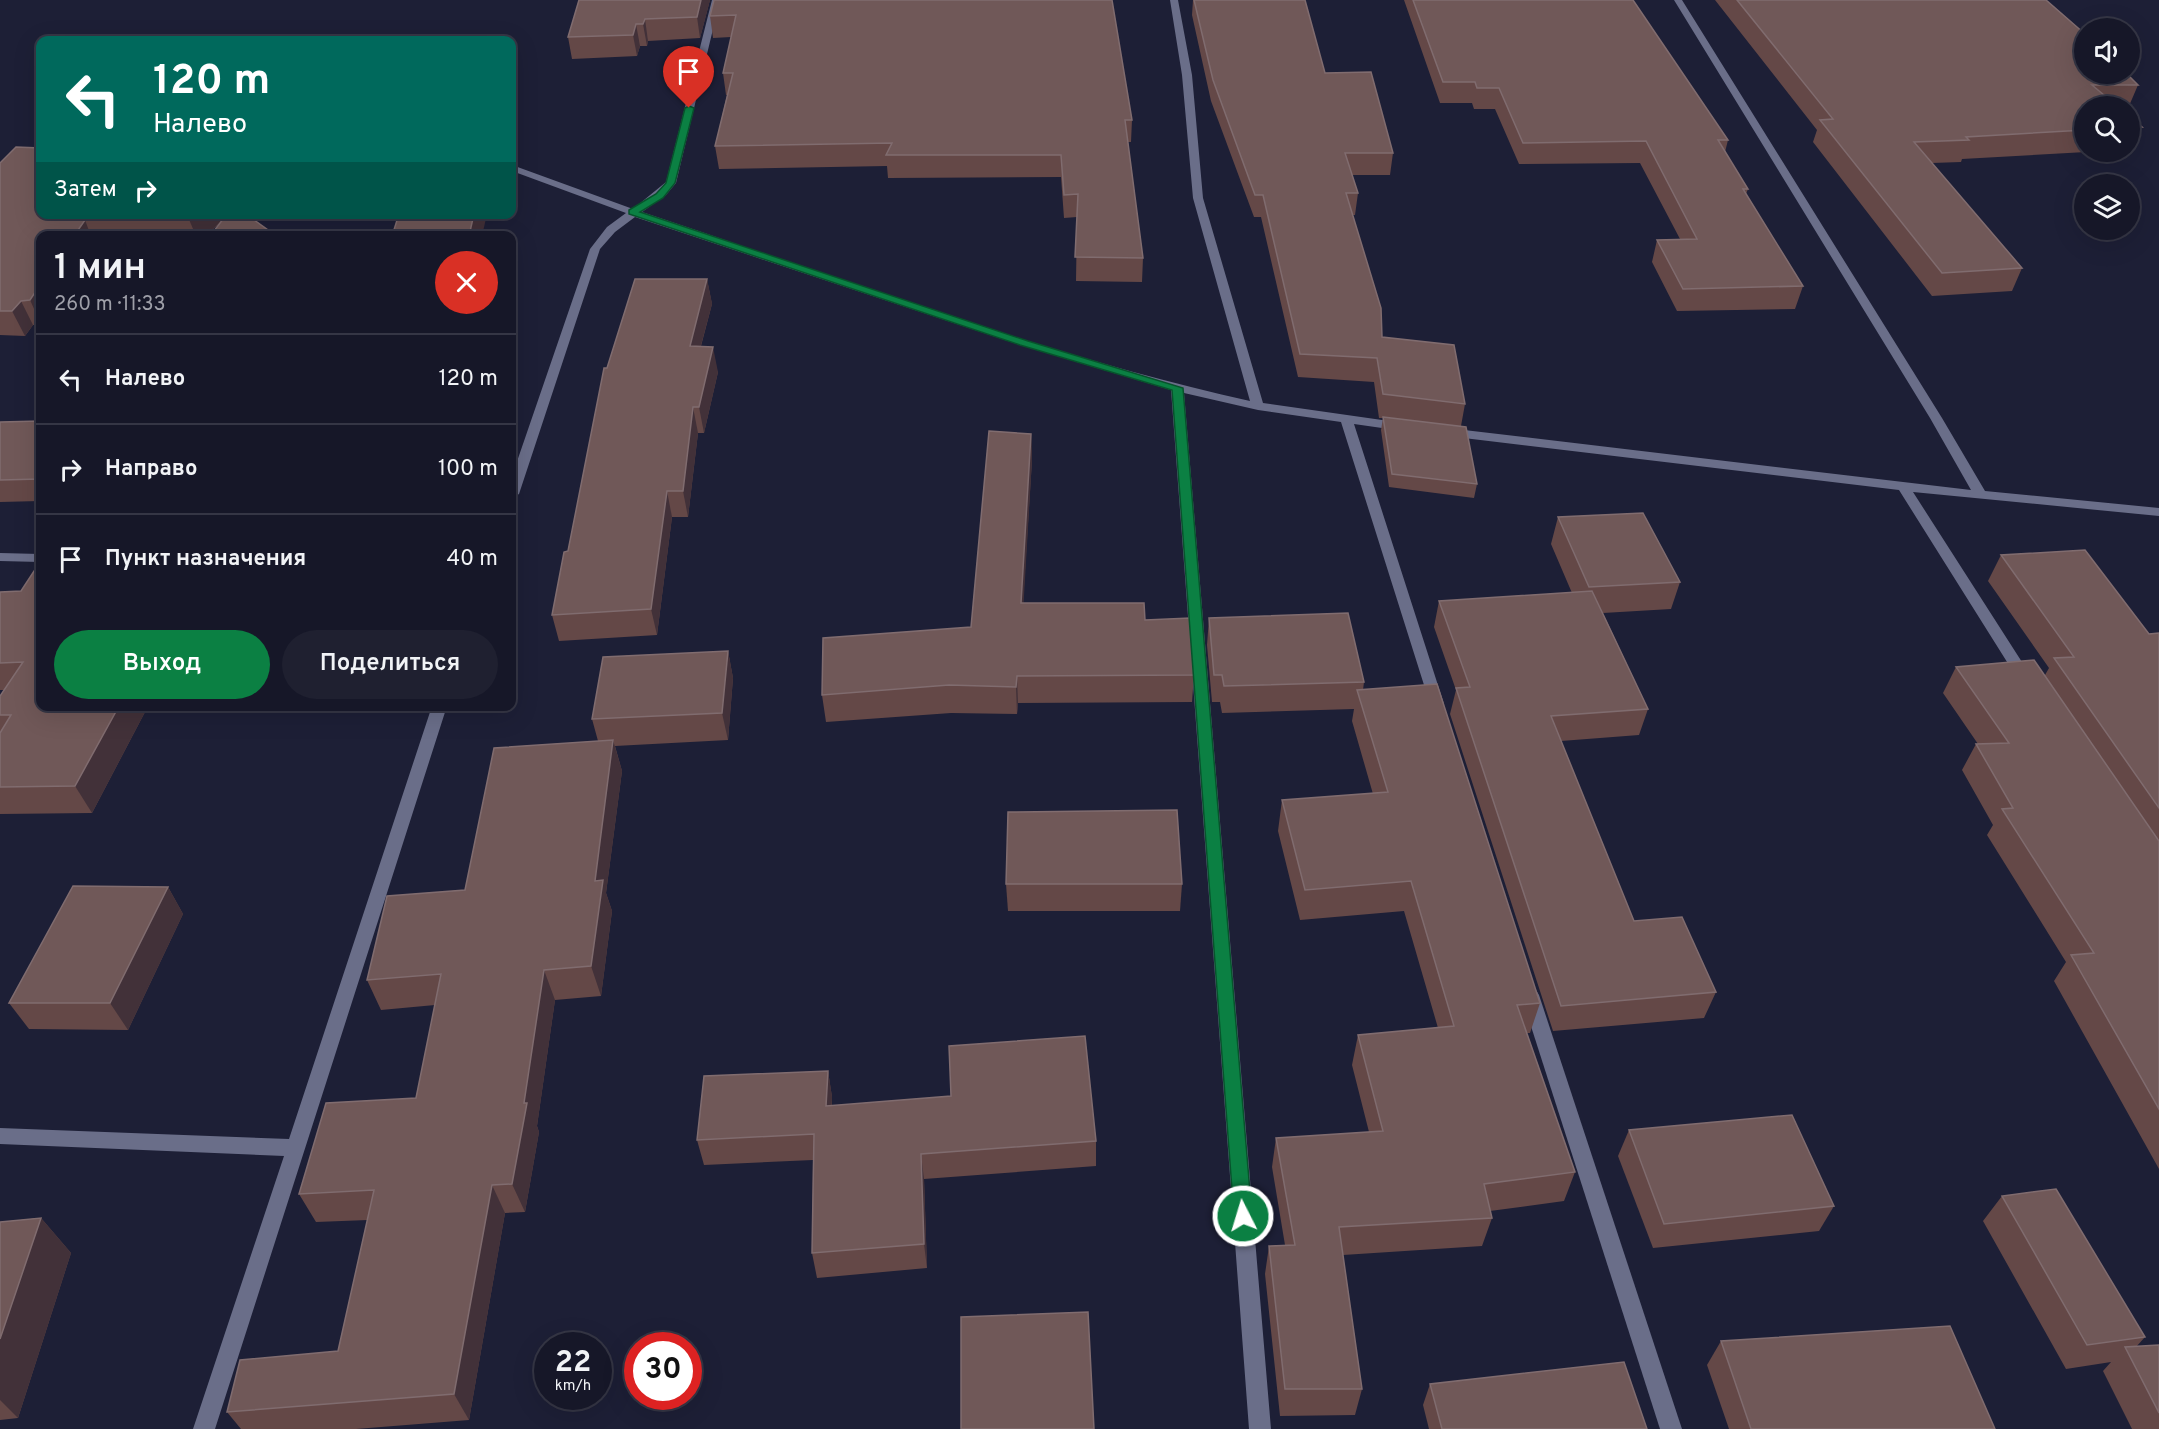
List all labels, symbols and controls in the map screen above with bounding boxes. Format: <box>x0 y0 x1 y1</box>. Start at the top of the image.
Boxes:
map controls <box>2074 18 2140 240</box>
button: sound <box>2074 18 2140 84</box>
pin <box>663 46 714 108</box>
icon: arrive <box>672 55 705 88</box>
text: 120 m <box>153 56 270 109</box>
icon: left <box>54 60 132 138</box>
button: search <box>2074 96 2140 162</box>
text: Налево <box>153 108 247 142</box>
icon: right <box>129 174 162 207</box>
button: layers <box>2074 174 2140 240</box>
text: Затем <box>54 177 117 204</box>
text: 1 мин <box>54 246 146 292</box>
button: close <box>435 251 498 314</box>
text: 260 m · 11:33 <box>54 292 166 318</box>
icon: left <box>54 363 87 396</box>
text: Налево <box>105 366 185 393</box>
text: 120 m <box>438 366 498 393</box>
icon: right <box>54 453 87 486</box>
text: Направо <box>105 456 197 483</box>
text: 100 m <box>438 456 498 483</box>
icon: arrive <box>54 543 87 576</box>
text: Пункт назначения <box>105 546 306 573</box>
text: 40 m <box>446 546 498 573</box>
button: Выход <box>54 630 270 699</box>
button: Поделиться <box>282 630 498 699</box>
position arrow <box>1211 1184 1275 1248</box>
speed limit sign: 30 <box>624 1332 702 1410</box>
text: 22 <box>555 1345 591 1382</box>
text: km/h <box>555 1377 591 1396</box>

